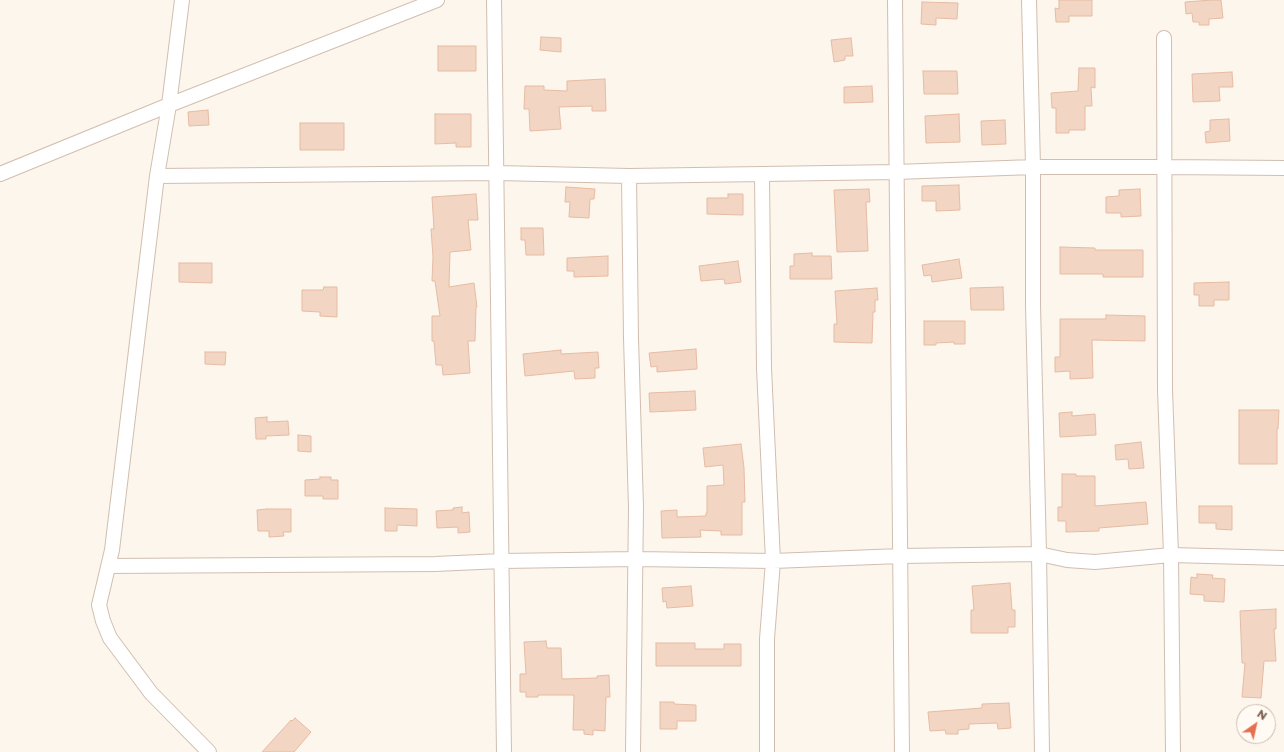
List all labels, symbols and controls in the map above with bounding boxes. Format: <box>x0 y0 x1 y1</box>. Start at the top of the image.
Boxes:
north arrow <box>1236 704 1276 744</box>
text: N <box>1255 707 1270 723</box>

